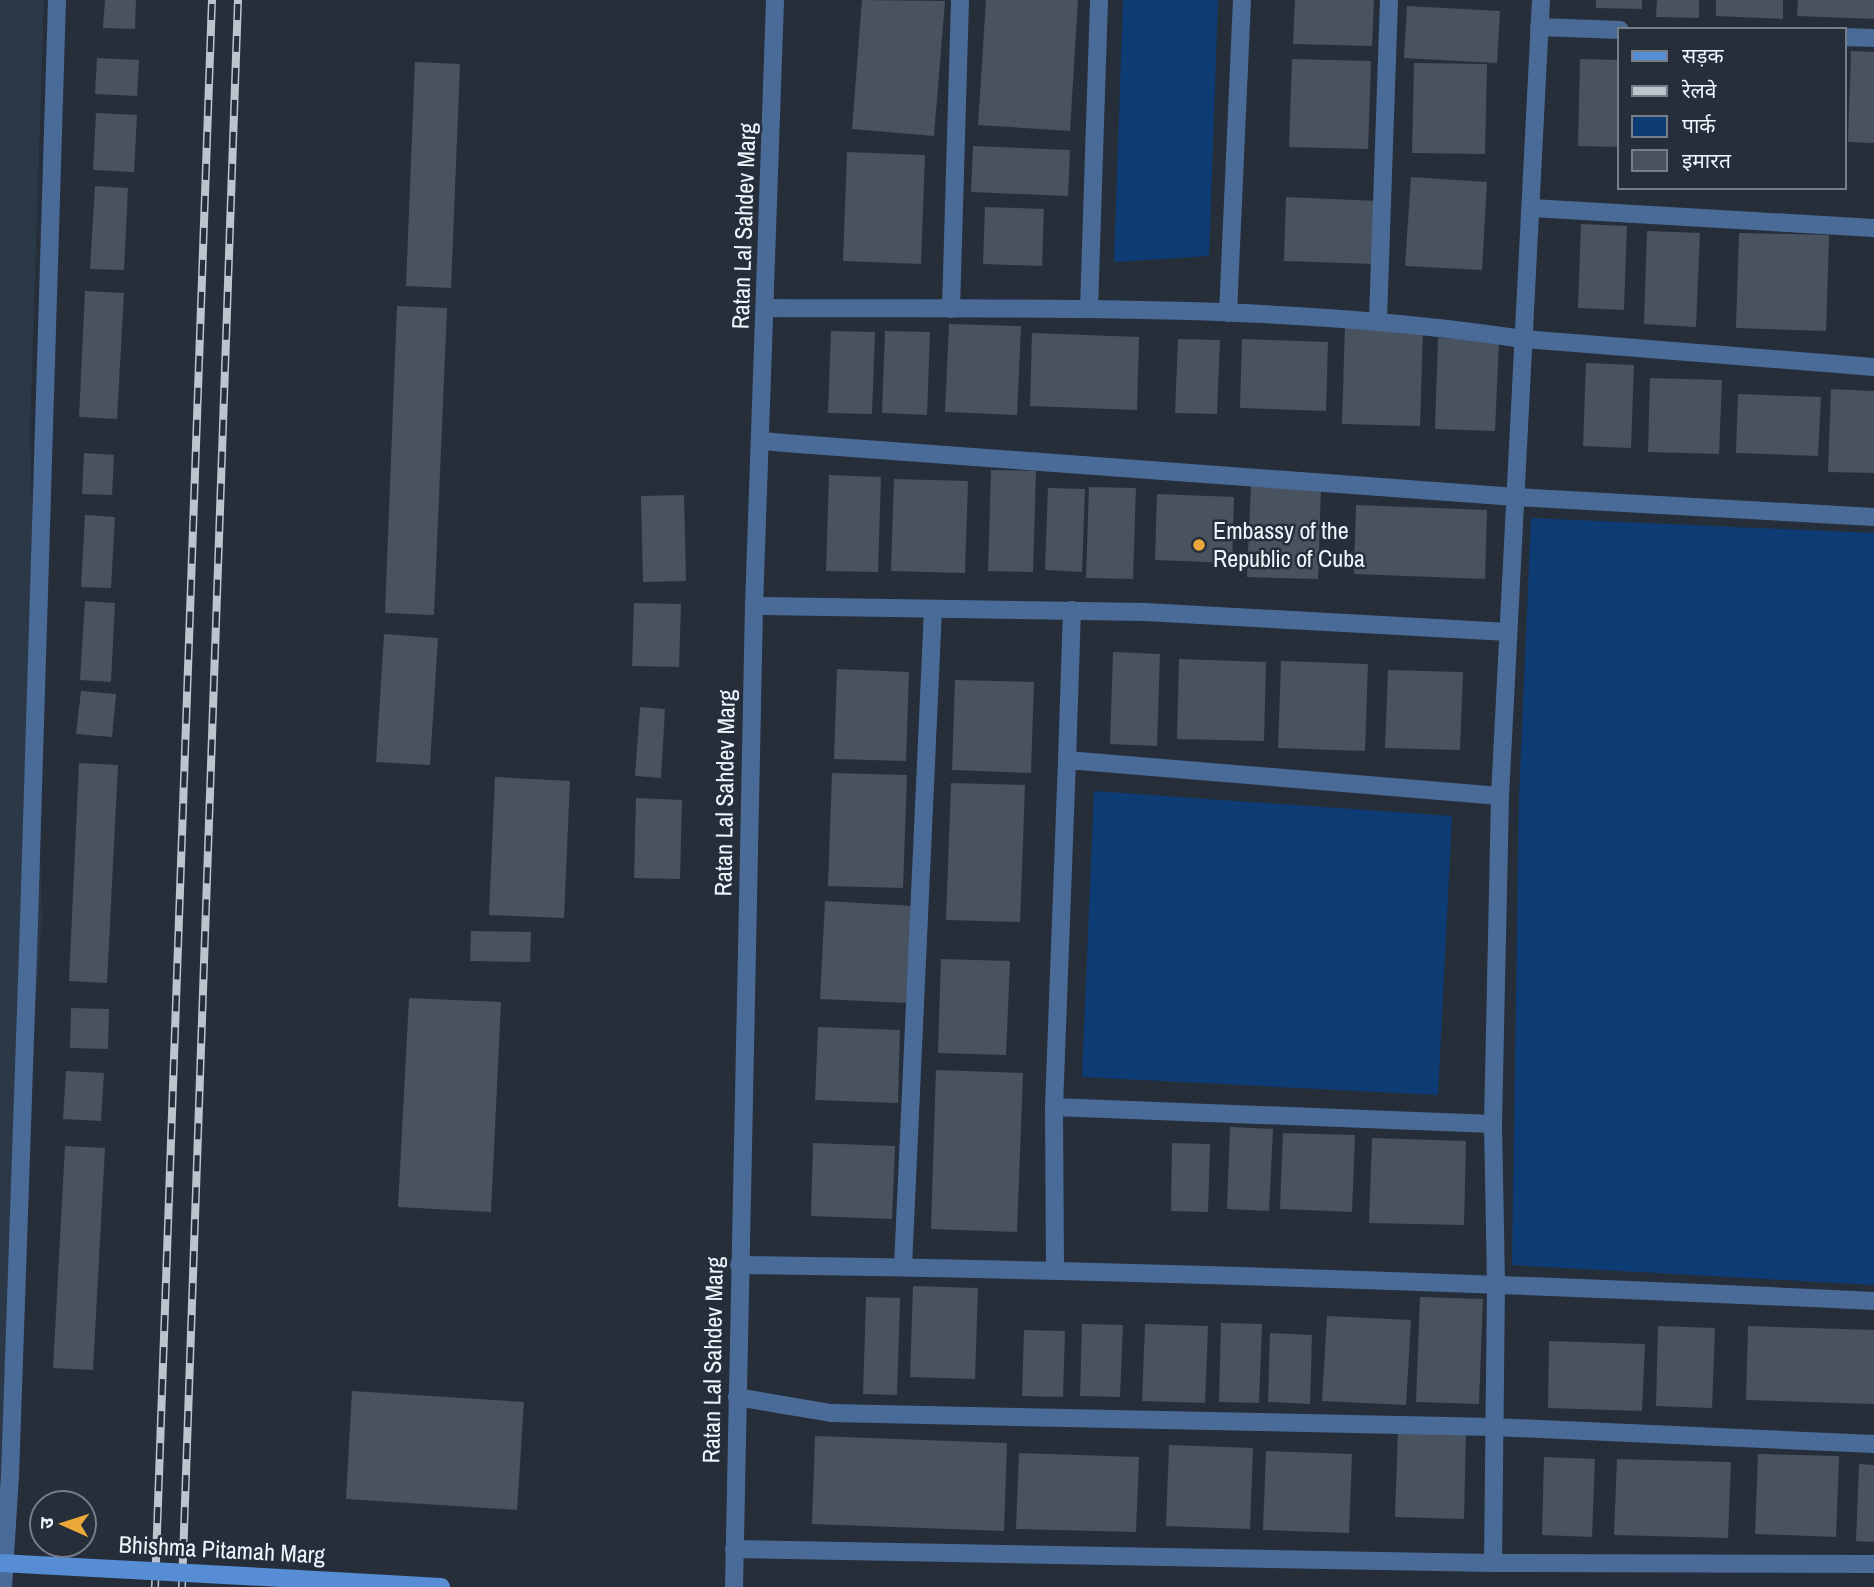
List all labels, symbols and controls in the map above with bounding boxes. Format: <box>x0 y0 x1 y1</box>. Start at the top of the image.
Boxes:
legend <box>1618 28 1846 189</box>
text: सड़क <box>1682 41 1724 70</box>
text: रेलवे <box>1681 76 1717 105</box>
text: पार्क <box>1682 111 1716 140</box>
street label: Ratan Lal Sahdev Marg <box>723 122 763 330</box>
text: इमारत <box>1682 146 1732 175</box>
place label: Embassy of the Republic of Cuba <box>1213 514 1365 574</box>
marker: Embassy of the Republic of Cuba <box>1191 537 1207 553</box>
street label: Ratan Lal Sahdev Marg <box>706 689 742 897</box>
street label: Ratan Lal Sahdev Marg <box>694 1256 730 1464</box>
north arrow <box>28 1489 98 1559</box>
text: उ <box>33 1516 59 1529</box>
street label: Bhishma Pitamah Marg <box>118 1528 326 1570</box>

